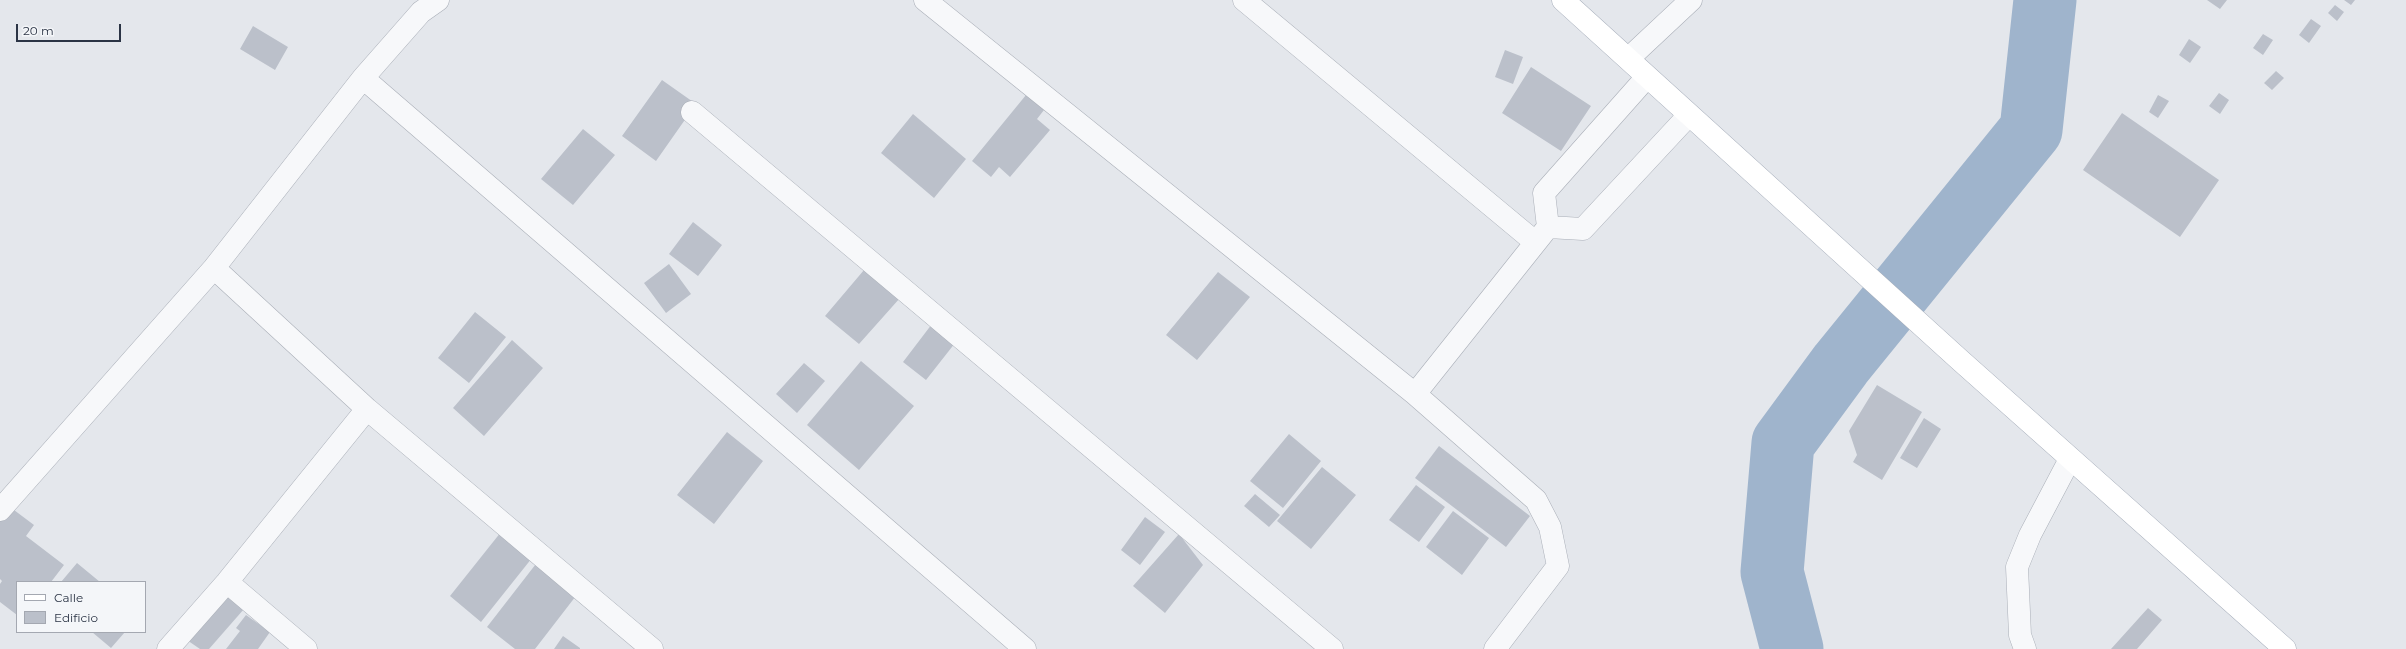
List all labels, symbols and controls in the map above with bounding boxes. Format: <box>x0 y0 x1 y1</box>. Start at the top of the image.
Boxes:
scale bar <box>18 16 123 42</box>
text: 20 m <box>23 23 54 38</box>
legend <box>16 581 146 633</box>
text: Calle <box>54 590 83 605</box>
text: Edificio <box>54 610 98 625</box>

